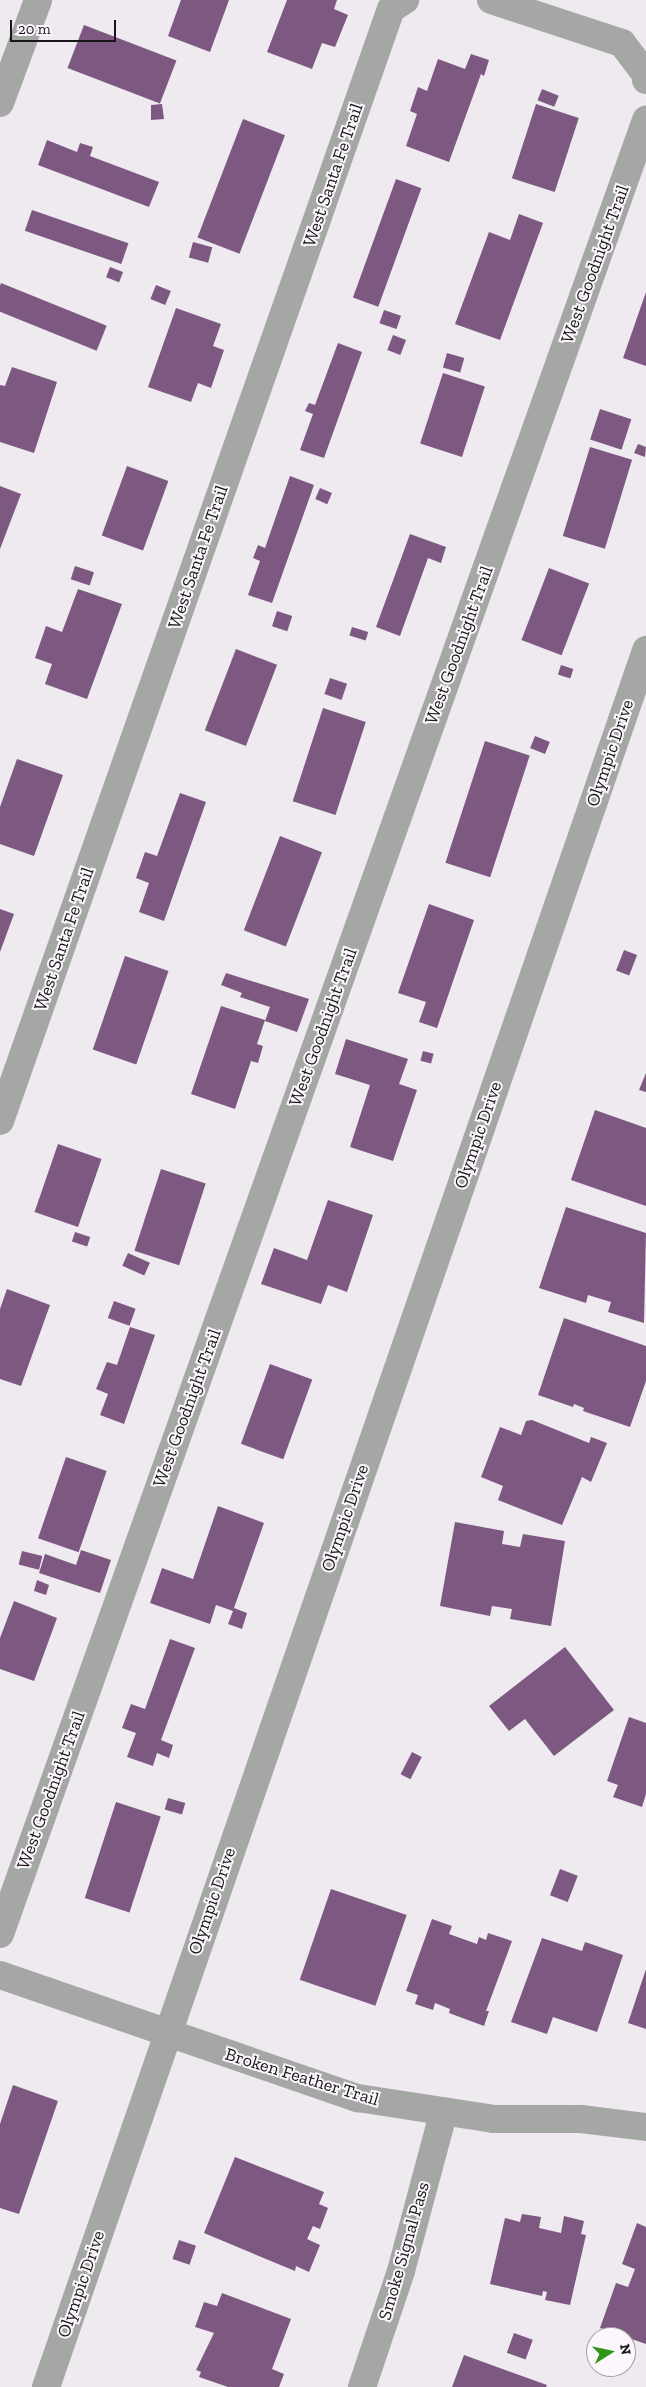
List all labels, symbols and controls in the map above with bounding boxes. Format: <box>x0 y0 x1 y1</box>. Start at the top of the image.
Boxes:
scale bar <box>12 10 119 42</box>
text: 20 m <box>18 20 51 38</box>
street label: West Santa Fe Trail <box>298 100 368 250</box>
street label: West Goodnight Trail <box>556 182 634 346</box>
street label: West Santa Fe Trail <box>163 482 233 632</box>
street label: West Goodnight Trail <box>420 563 498 727</box>
street label: Olympic Drive <box>582 697 638 809</box>
street label: West Santa Fe Trail <box>29 864 99 1014</box>
street label: West Goodnight Trail <box>284 945 362 1109</box>
street label: Olympic Drive <box>450 1079 506 1191</box>
street label: West Goodnight Trail <box>148 1326 226 1490</box>
street label: Olympic Drive <box>317 1462 373 1574</box>
street label: West Goodnight Trail <box>12 1708 90 1872</box>
street label: Olympic Drive <box>184 1845 240 1957</box>
street label: Broken Feather Trail <box>222 2043 382 2111</box>
street label: Smoke Signal Pass <box>374 2179 434 2323</box>
street label: Olympic Drive <box>53 2228 109 2340</box>
north arrow <box>586 2327 636 2377</box>
text: N <box>616 2343 635 2356</box>

